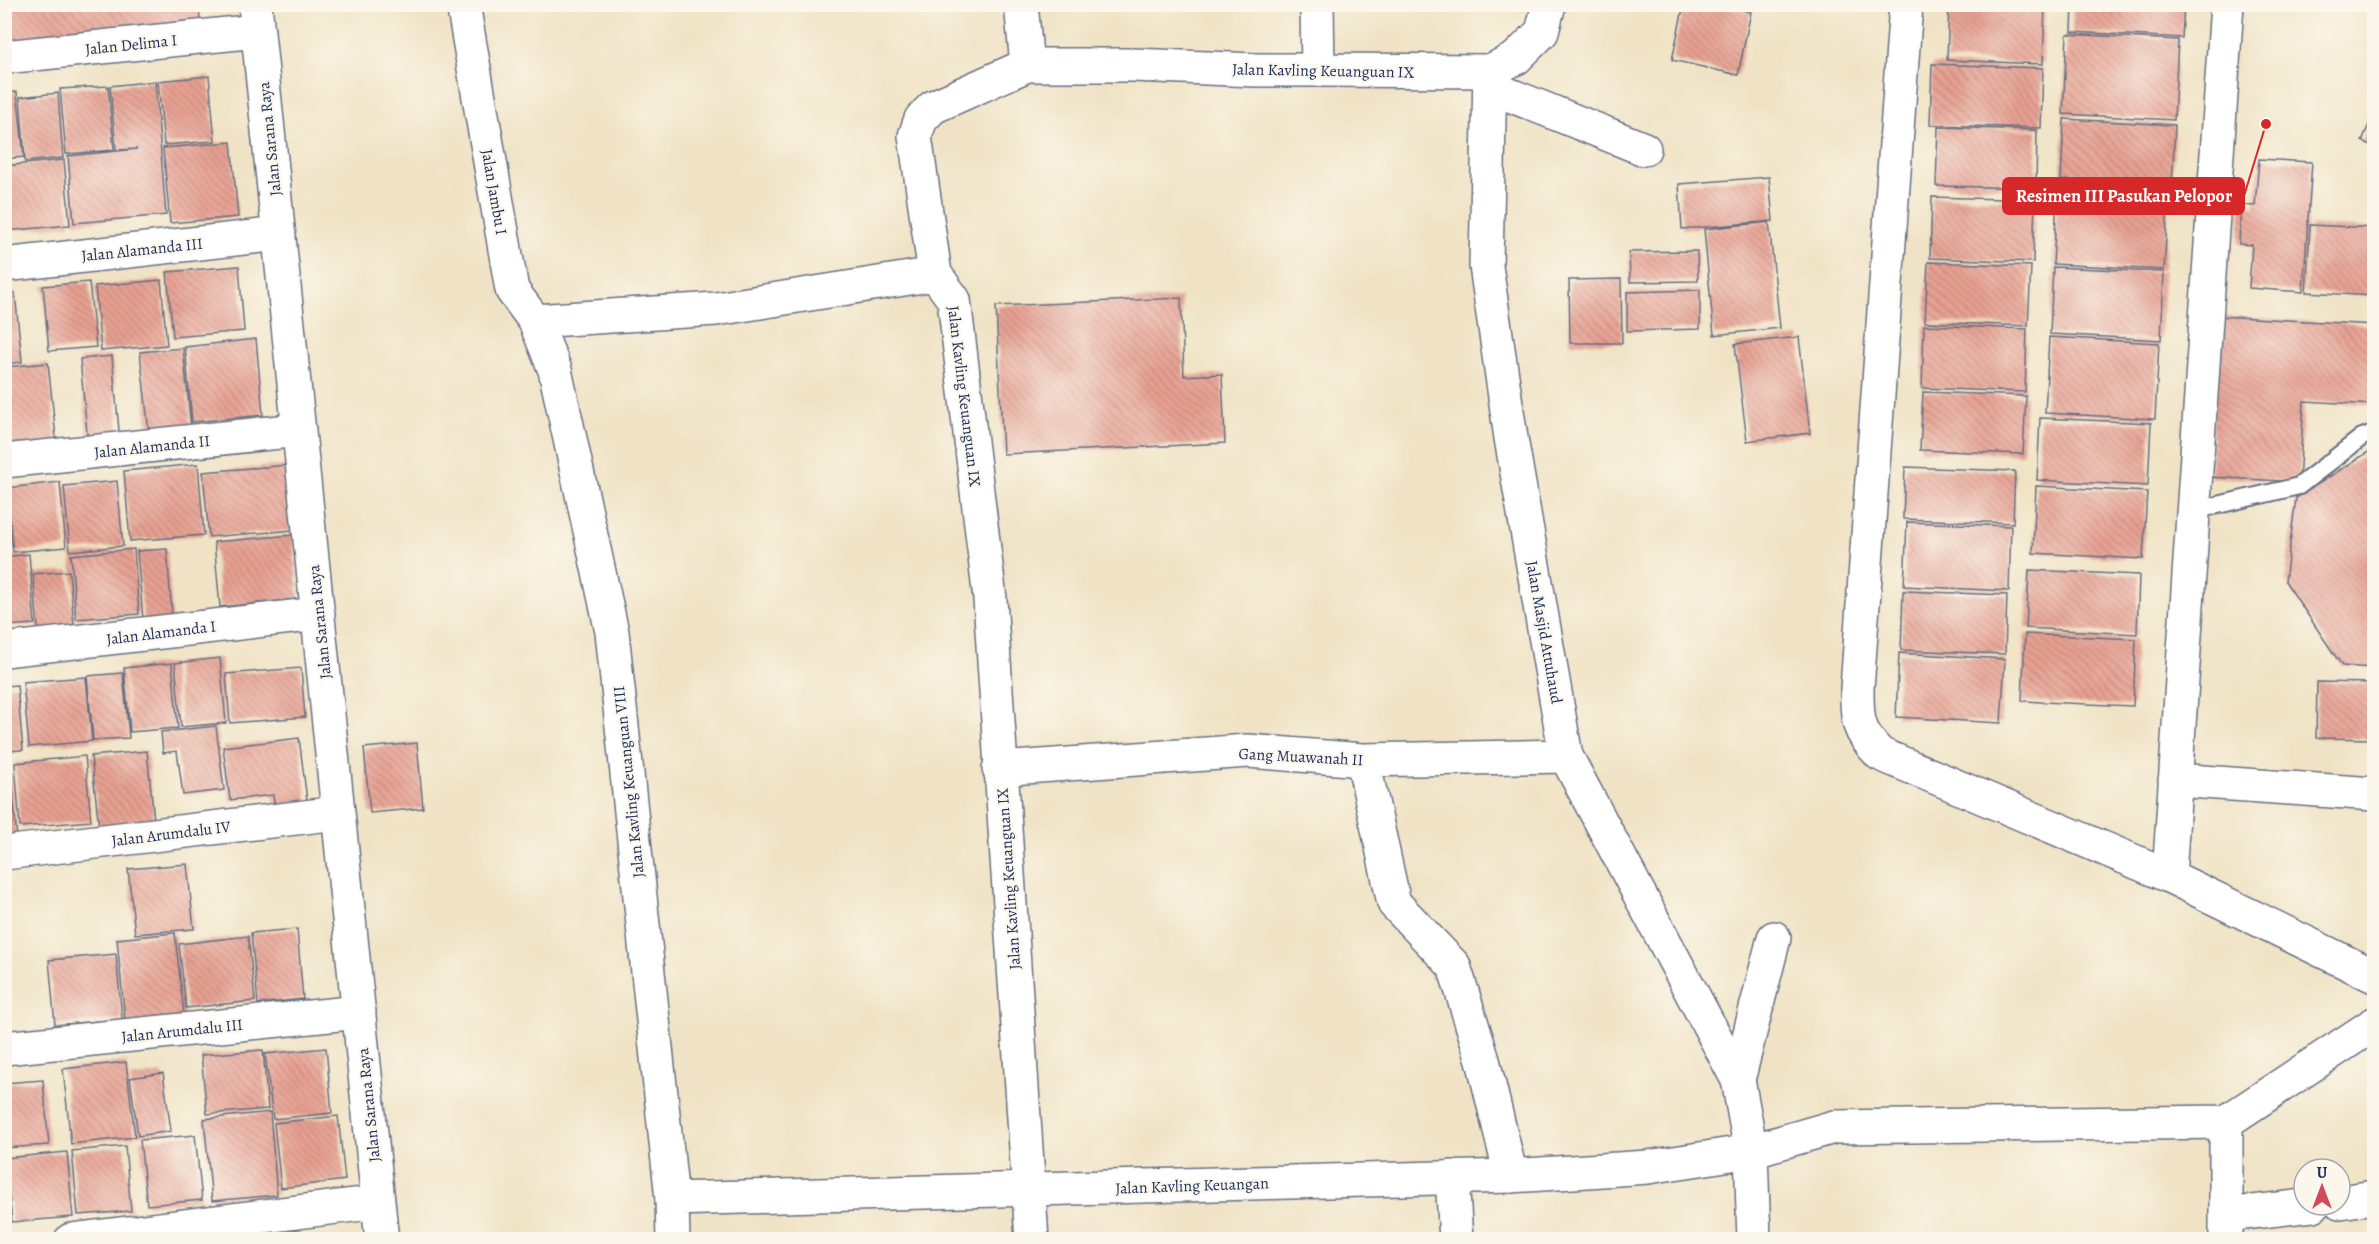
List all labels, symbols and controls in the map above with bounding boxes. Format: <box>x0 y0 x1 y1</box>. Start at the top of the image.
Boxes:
street label: Jalan Delima I <box>84 29 178 61</box>
street label: Jalan Kavling Keuanguan IX <box>1232 58 1415 84</box>
street label: Jalan Sarana Raya <box>253 80 287 197</box>
street label: Jalan Jambu I <box>476 148 512 237</box>
callout: Resimen III Pasukan Pelopor <box>2003 178 2244 214</box>
text: Resimen III Pasukan Pelopor <box>2016 184 2233 208</box>
street label: Jalan Alamanda III <box>80 233 204 267</box>
street label: Jalan Kavling Keuanguan IX <box>942 304 986 488</box>
street label: Jalan Alamanda II <box>93 430 211 464</box>
street label: Jalan Masjid Attuhaud <box>1521 559 1567 706</box>
street label: Jalan Sarana Raya <box>303 563 337 680</box>
street label: Jalan Alamanda I <box>105 615 217 651</box>
street label: Jalan Kavling Keuanguan VIII <box>608 685 650 879</box>
street label: Gang Muawanah II <box>1238 743 1364 771</box>
street label: Jalan Kavling Keuanguan IX <box>992 787 1026 970</box>
street label: Jalan Arumdalu IV <box>110 816 232 852</box>
street label: Jalan Arumdalu III <box>120 1014 244 1048</box>
street label: Jalan Sarana Raya <box>352 1046 386 1163</box>
north arrow <box>2292 1157 2352 1217</box>
text: U <box>2317 1162 2328 1184</box>
street label: Jalan Kavling Keuangan <box>1115 1172 1269 1200</box>

